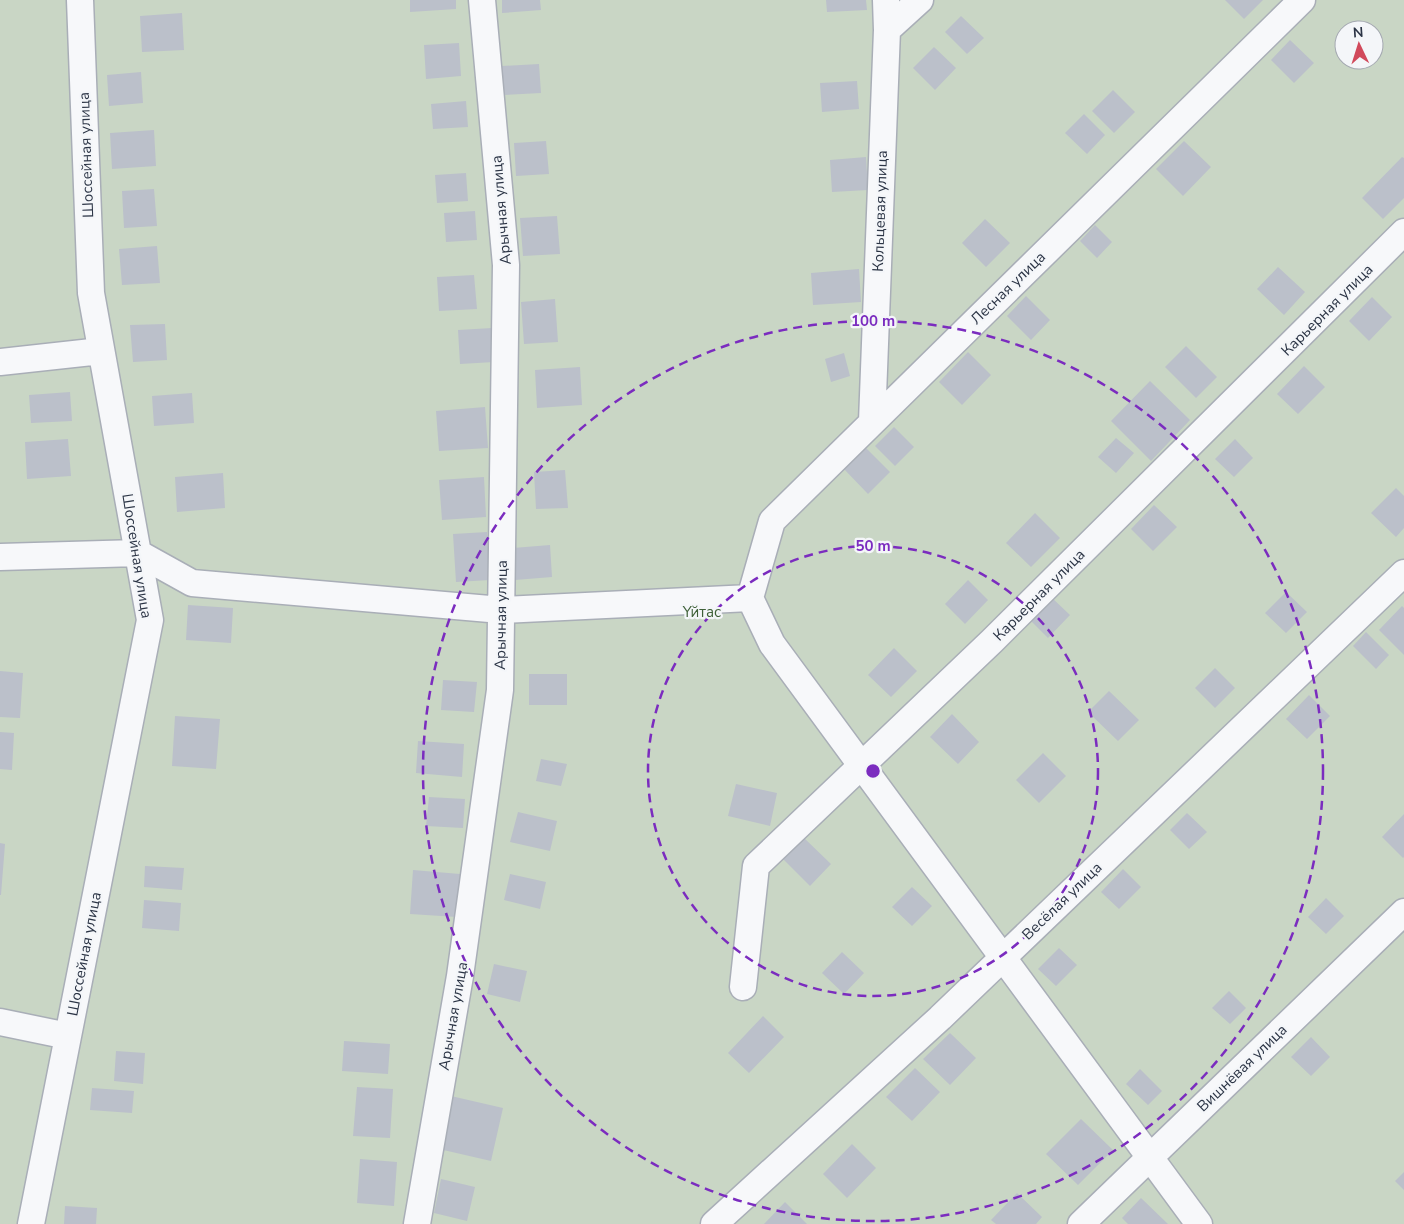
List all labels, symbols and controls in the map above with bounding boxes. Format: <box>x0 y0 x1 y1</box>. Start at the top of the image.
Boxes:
north arrow <box>1334 20 1384 70</box>
text: N <box>1352 23 1364 42</box>
street label: Шоссейная улица <box>74 92 98 218</box>
street label: Кольцевая улица <box>868 150 892 272</box>
street label: Арычная улица <box>486 154 516 266</box>
street label: Лесная улица <box>966 247 1050 329</box>
street label: Карьерная улица <box>1277 260 1377 360</box>
text: 100 m <box>851 311 895 331</box>
street label: Шоссейная улица <box>117 492 157 620</box>
text: 50 m <box>855 536 891 556</box>
street label: Карьерная улица <box>989 545 1089 645</box>
street label: Арычная улица <box>490 560 512 670</box>
park label: Үйтас <box>682 602 721 622</box>
centre of rings <box>864 762 882 780</box>
street label: Весёлая улица <box>1018 858 1106 944</box>
street label: Шоссейная улица <box>62 890 106 1018</box>
street label: Арычная улица <box>434 960 472 1072</box>
street label: Вишнёвая улица <box>1193 1020 1291 1116</box>

